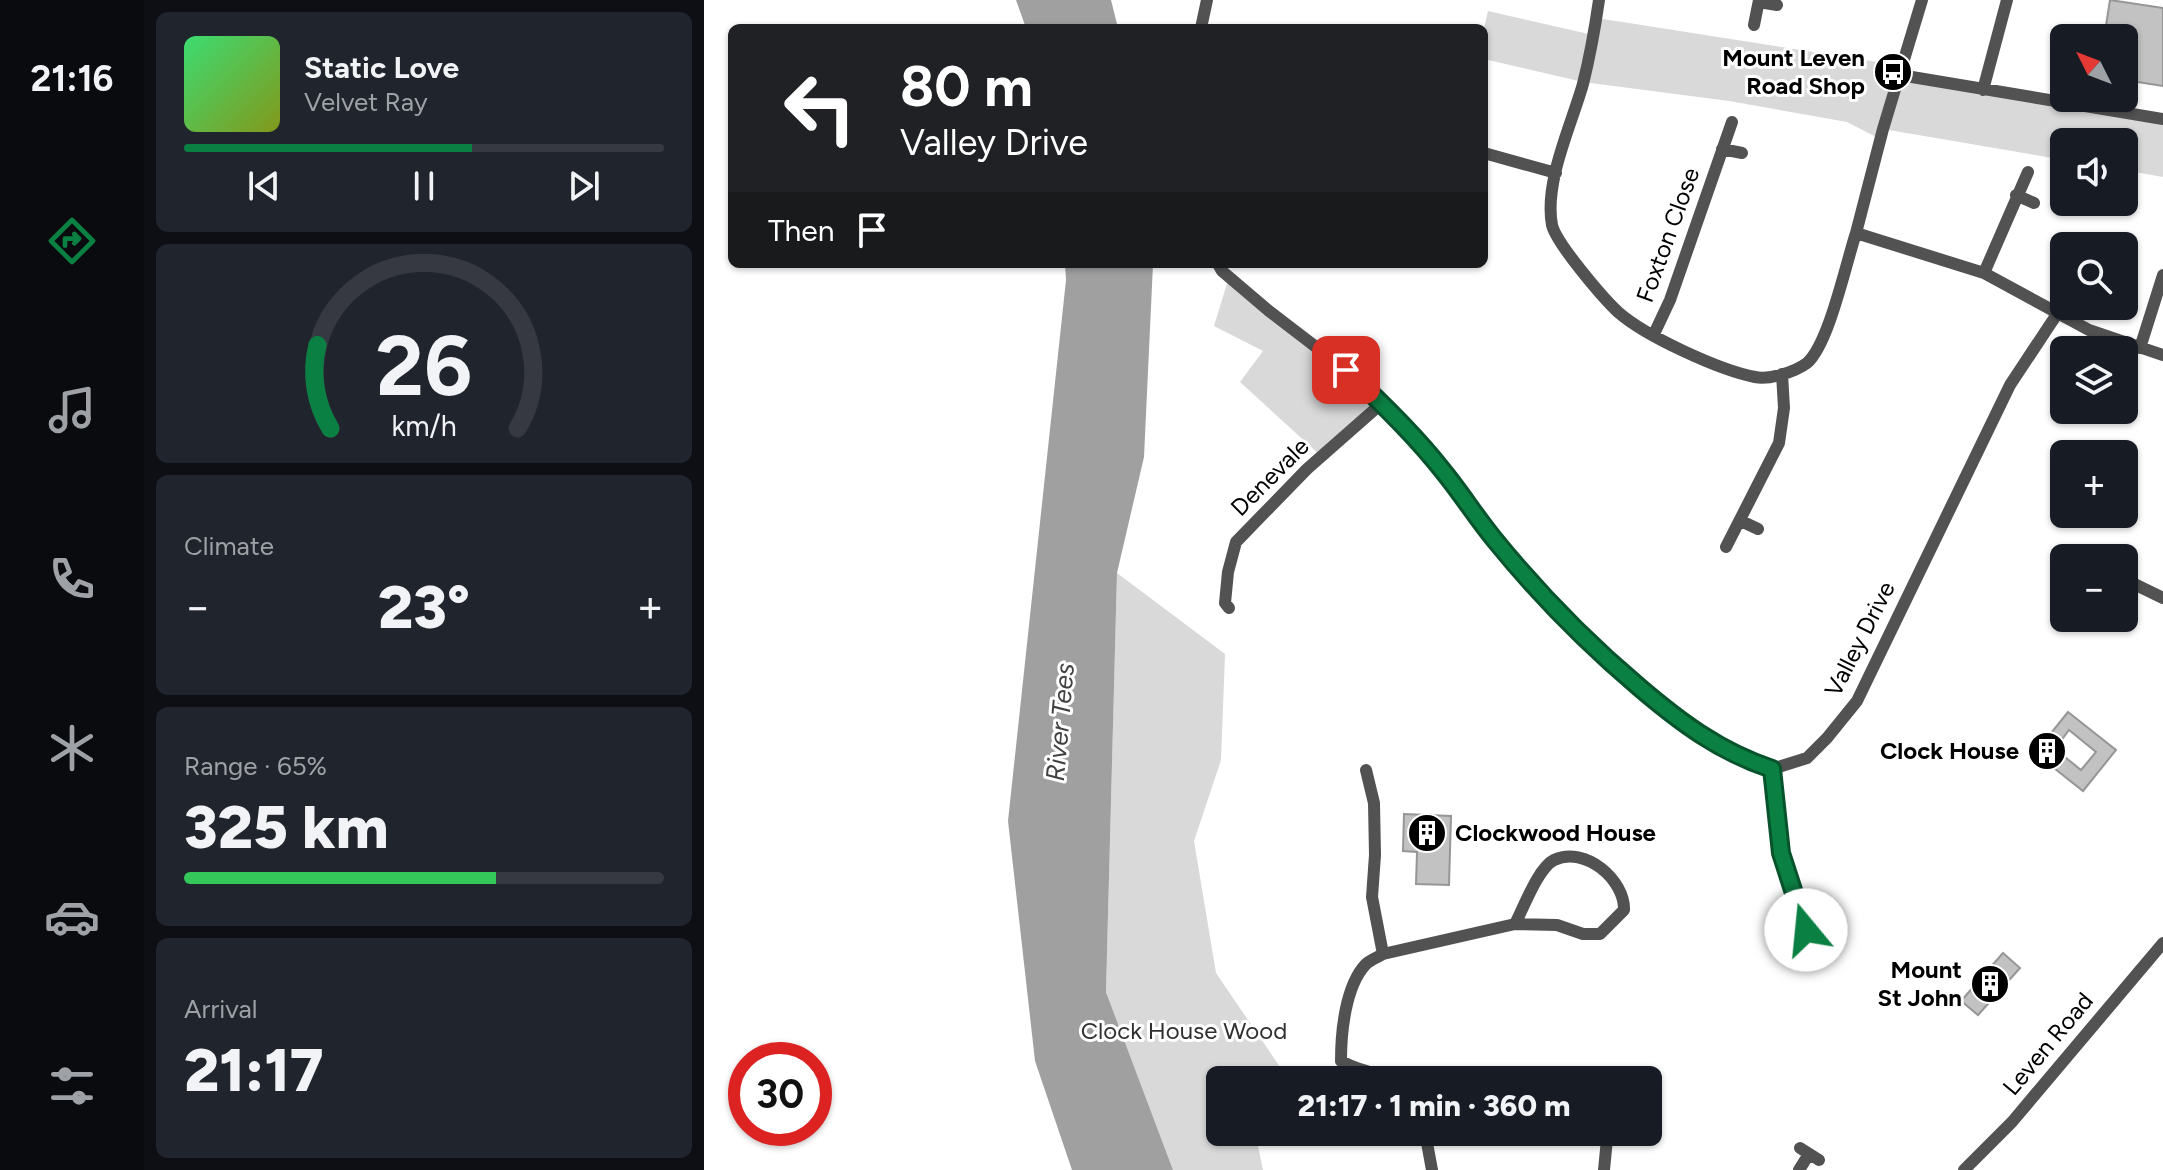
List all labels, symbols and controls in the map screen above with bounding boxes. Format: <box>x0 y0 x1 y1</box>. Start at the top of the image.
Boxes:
north arrow <box>2050 24 2138 112</box>
map controls <box>2050 24 2138 632</box>
place label: Mount Leven Road Shop <box>1722 43 1865 100</box>
text: Static Love <box>304 49 459 86</box>
bus stop icon: Mount Leven Road Shop <box>1872 51 1914 93</box>
text: 80 m <box>900 53 1033 120</box>
icon: left <box>768 56 872 160</box>
text: 21:16 <box>31 57 113 100</box>
text: Velvet Ray <box>304 86 428 118</box>
text: Valley Drive <box>900 121 1088 164</box>
button: sound <box>2050 128 2138 216</box>
icon: previous <box>242 164 286 208</box>
icon: pause <box>402 164 446 208</box>
icon: next <box>562 164 606 208</box>
street label: Foxton Close <box>1630 164 1705 306</box>
icon: arrive <box>850 208 894 252</box>
text: Then <box>768 212 834 249</box>
icon: directions <box>44 213 100 269</box>
button: search <box>2050 232 2138 320</box>
text: 26 <box>376 316 472 416</box>
pin <box>1312 336 1380 404</box>
button: layers <box>2050 336 2138 424</box>
icon: arrive <box>1324 348 1368 392</box>
icon: music <box>44 382 100 438</box>
text: km/h <box>391 410 457 444</box>
street label: Denevale <box>1225 432 1315 522</box>
button: + <box>2050 440 2138 528</box>
text: Climate <box>184 530 274 562</box>
button: − <box>2050 544 2138 632</box>
icon: phone <box>44 551 100 607</box>
text: 23° <box>378 571 470 643</box>
street label: Valley Drive <box>1818 576 1901 701</box>
text: − <box>184 580 211 633</box>
text: + <box>637 580 664 633</box>
water label: River Tees <box>1039 662 1081 782</box>
icon: climate <box>44 720 100 776</box>
building icon: Clock House <box>2026 730 2068 772</box>
place label: Clock House <box>1880 736 2019 765</box>
text: Range · 65% <box>184 750 327 782</box>
text: 325 km <box>184 791 389 863</box>
building icon: Clockwood House <box>1406 812 1448 854</box>
place label: Clockwood House <box>1455 818 1656 847</box>
position arrow <box>1764 888 1848 972</box>
icon: car <box>44 889 100 945</box>
place label: Mount St John <box>1878 955 1962 1012</box>
building icon: Mount St John <box>1969 963 2011 1005</box>
street label: Leven Road <box>1996 986 2099 1101</box>
text: Arrival <box>184 993 257 1025</box>
park label: Clock House Wood <box>1081 1016 1287 1045</box>
text: 21:17 <box>184 1034 324 1106</box>
speed limit sign: 30 <box>728 1042 832 1146</box>
icon: filters <box>44 1058 100 1114</box>
text: 21:17 · 1 min · 360 m <box>1298 1087 1570 1124</box>

